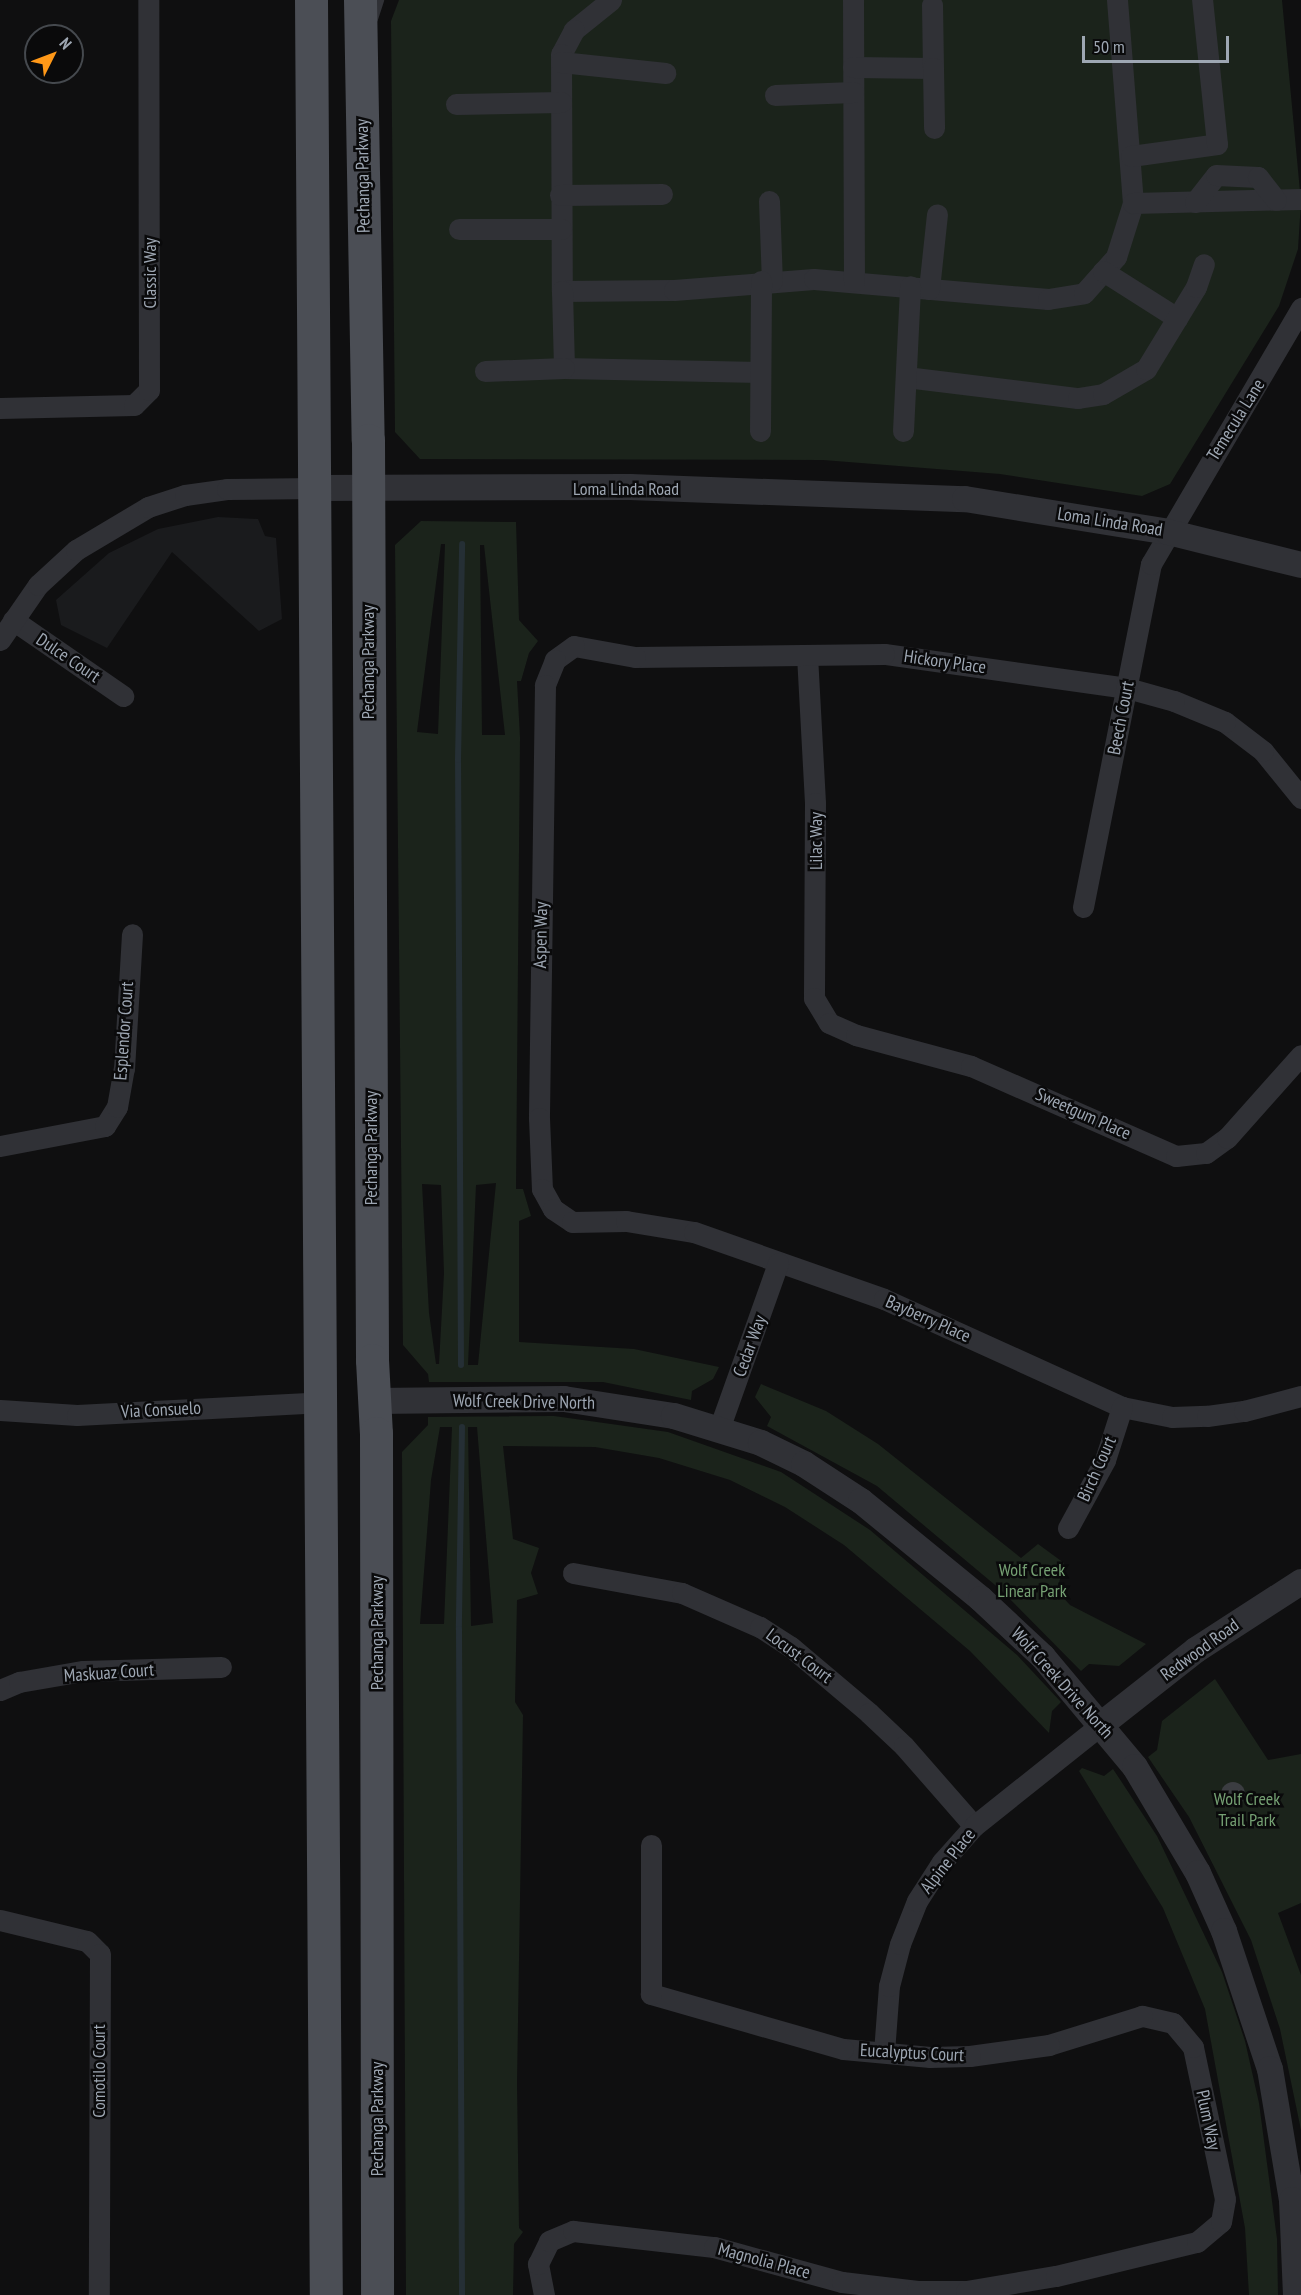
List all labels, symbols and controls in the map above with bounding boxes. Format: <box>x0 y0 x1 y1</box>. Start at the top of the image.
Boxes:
north arrow <box>24 24 84 84</box>
scale bar <box>1085 24 1232 62</box>
text: N <box>56 33 76 53</box>
text: 50 m <box>1093 35 1125 58</box>
street label: Pechanga Parkway <box>351 119 375 233</box>
street label: Classic Way <box>139 237 161 309</box>
street label: Temecula Lane <box>1203 375 1269 465</box>
street label: Loma Linda Road <box>573 478 679 500</box>
street label: Loma Linda Road <box>1056 503 1164 541</box>
street label: Pechanga Parkway <box>357 605 379 719</box>
street label: Dulce Court <box>32 629 104 687</box>
street label: Hickory Place <box>902 646 988 678</box>
street label: Beech Court <box>1103 679 1139 757</box>
street label: Lilac Way <box>805 812 827 870</box>
street label: Aspen Way <box>530 901 552 969</box>
street label: Esplendor Court <box>110 981 138 1081</box>
street label: Sweetgum Place <box>1032 1083 1134 1145</box>
street label: Pechanga Parkway <box>360 1091 382 1205</box>
street label: Bayberry Place <box>882 1291 974 1347</box>
street label: Cedar Way <box>729 1312 771 1380</box>
street label: Wolf Creek Drive North <box>453 1390 595 1414</box>
street label: Via Consuelo <box>121 1397 201 1423</box>
street label: Birch Court <box>1073 1433 1121 1505</box>
park label: Wolf Creek Linear Park <box>997 1560 1067 1602</box>
street label: Pechanga Parkway <box>366 1576 388 1690</box>
street label: Redwood Road <box>1157 1614 1243 1686</box>
street label: Wolf Creek Drive North <box>1006 1623 1118 1743</box>
street label: Locust Court <box>762 1624 836 1688</box>
street label: Maskuaz Court <box>63 1659 155 1687</box>
park label: Wolf Creek Trail Park <box>1214 1789 1280 1832</box>
street label: Alpine Place <box>916 1824 980 1898</box>
street label: Comotilo Court <box>88 2024 110 2118</box>
street label: Eucalyptus Court <box>859 2039 965 2067</box>
street label: Pechanga Parkway <box>366 2062 388 2176</box>
street label: Plum Way <box>1191 2088 1225 2152</box>
street label: Magnolia Place <box>716 2238 812 2284</box>

